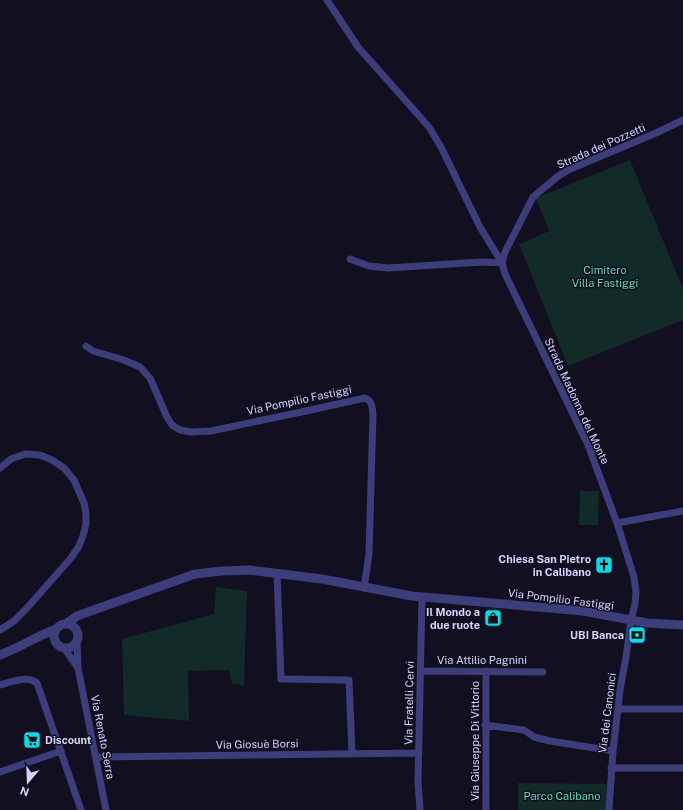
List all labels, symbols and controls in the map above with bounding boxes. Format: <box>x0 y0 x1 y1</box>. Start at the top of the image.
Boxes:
street label: Strada dei Pozzetti <box>555 121 647 171</box>
park label: Cimitero Villa Fastiggi <box>572 264 638 289</box>
street label: Strada Madonna del Monte <box>542 336 612 466</box>
street label: Via Pompilio Fastiggi <box>245 383 353 417</box>
place label: Chiesa San Pietro in Calibano <box>498 553 591 578</box>
church icon: Chiesa San Pietro in Calibano <box>594 555 614 575</box>
street label: Via Pompilio Fastiggi <box>507 587 615 611</box>
place label: Il Mondo a due ruote <box>426 606 480 631</box>
shop icon: Il Mondo a due ruote <box>483 608 503 628</box>
bank icon: UBI Banca <box>627 625 647 645</box>
place label: UBI Banca <box>570 629 624 641</box>
street label: Via Attilio Pagnini <box>437 654 527 666</box>
street label: Via Fratelli Cervi <box>402 661 416 745</box>
street label: Via dei Canonici <box>596 672 618 754</box>
street label: Via Giuseppe Di Vittorio <box>469 681 481 801</box>
street label: Via Renato Serra <box>89 694 117 780</box>
supermarket icon: Discount <box>22 730 42 750</box>
place label: Discount <box>45 734 92 746</box>
street label: Via Giosuè Borsi <box>215 737 299 751</box>
north arrow <box>8 762 48 802</box>
text: N <box>19 784 31 799</box>
park label: Parco Calibano <box>524 790 600 802</box>

